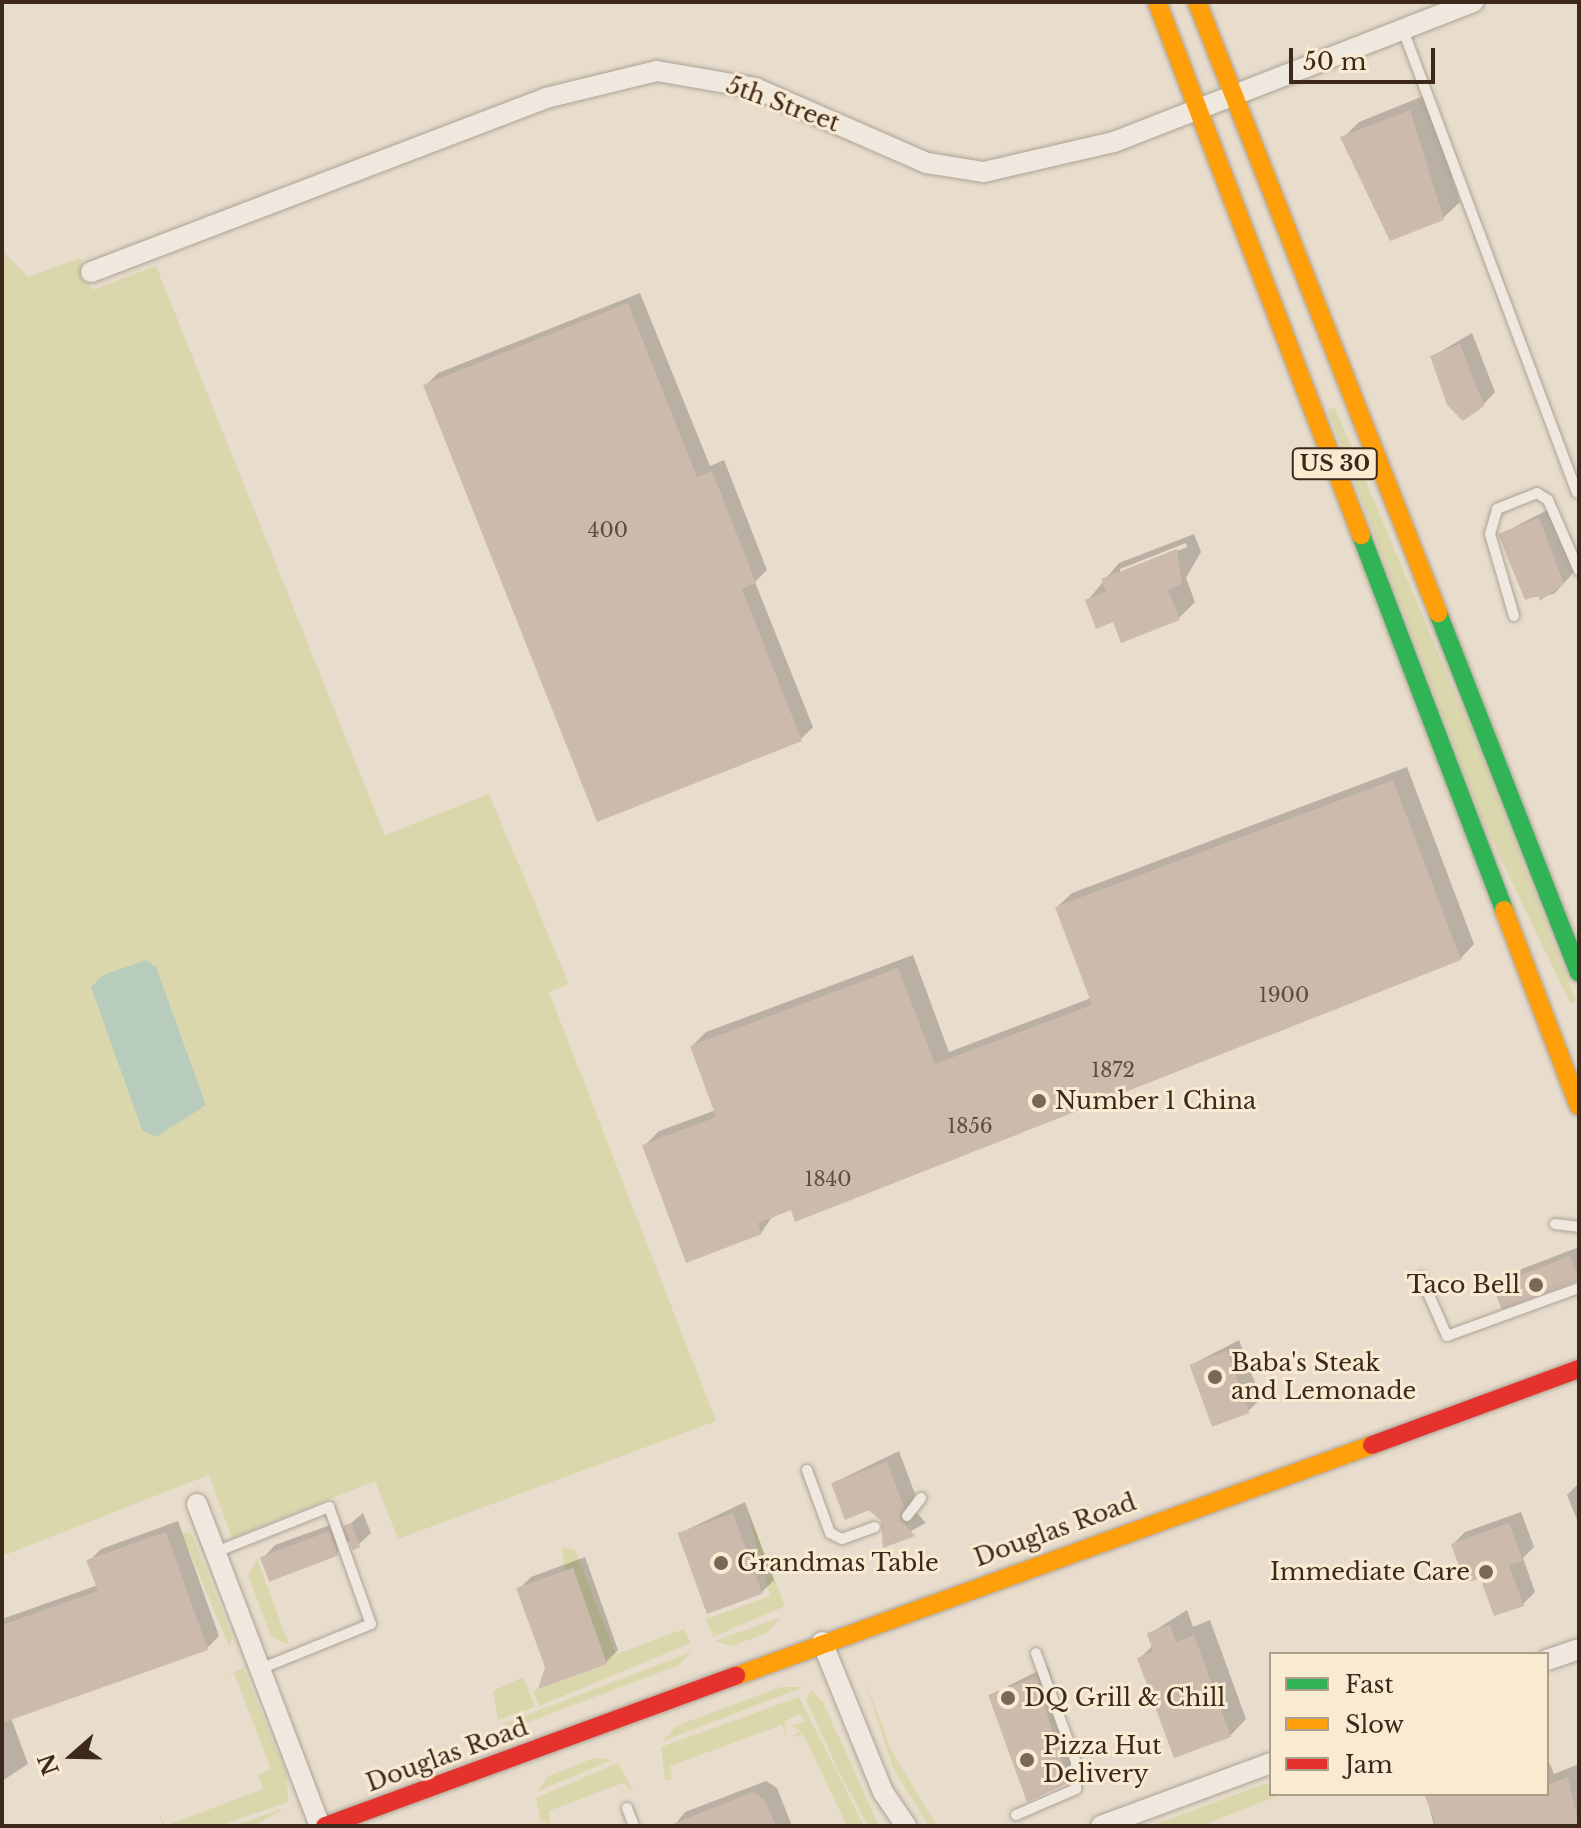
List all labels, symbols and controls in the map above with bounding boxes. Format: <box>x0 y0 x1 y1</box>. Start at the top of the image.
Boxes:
scale bar <box>1293 32 1439 82</box>
text: 50 m <box>1303 47 1366 76</box>
street label: 5th Street <box>722 70 844 138</box>
road number: US 30 <box>1291 446 1379 482</box>
house number: 400 <box>588 518 628 542</box>
house number: 1900 <box>1259 983 1309 1007</box>
house number: 1872 <box>1091 1058 1135 1082</box>
place label: Number 1 China <box>1055 1087 1257 1115</box>
marker: Number 1 China <box>1030 1092 1048 1110</box>
house number: 1856 <box>947 1114 993 1138</box>
house number: 1840 <box>804 1167 852 1191</box>
place label: Taco Bell <box>1407 1271 1520 1299</box>
marker: Taco Bell <box>1527 1276 1545 1294</box>
place label: Baba's Steak and Lemonade <box>1231 1349 1416 1405</box>
marker: Baba's Steak and Lemonade <box>1206 1368 1224 1386</box>
street label: Douglas Road <box>970 1487 1140 1573</box>
place label: Grandmas Table <box>737 1549 940 1577</box>
marker: Grandmas Table <box>712 1554 730 1572</box>
place label: Immediate Care <box>1270 1558 1470 1586</box>
marker: Immediate Care <box>1477 1563 1495 1581</box>
legend <box>1269 1652 1549 1796</box>
text: Fast <box>1345 1670 1393 1699</box>
place label: DQ Grill & Chill <box>1024 1684 1225 1712</box>
marker: DQ Grill & Chill <box>999 1689 1017 1707</box>
text: Slow <box>1345 1710 1404 1739</box>
street label: Douglas Road <box>362 1712 532 1798</box>
north arrow <box>32 1716 112 1796</box>
place label: Pizza Hut Delivery <box>1043 1732 1161 1788</box>
text: N <box>33 1750 65 1779</box>
text: Jam <box>1345 1750 1393 1779</box>
marker: Pizza Hut Delivery <box>1018 1751 1036 1769</box>

